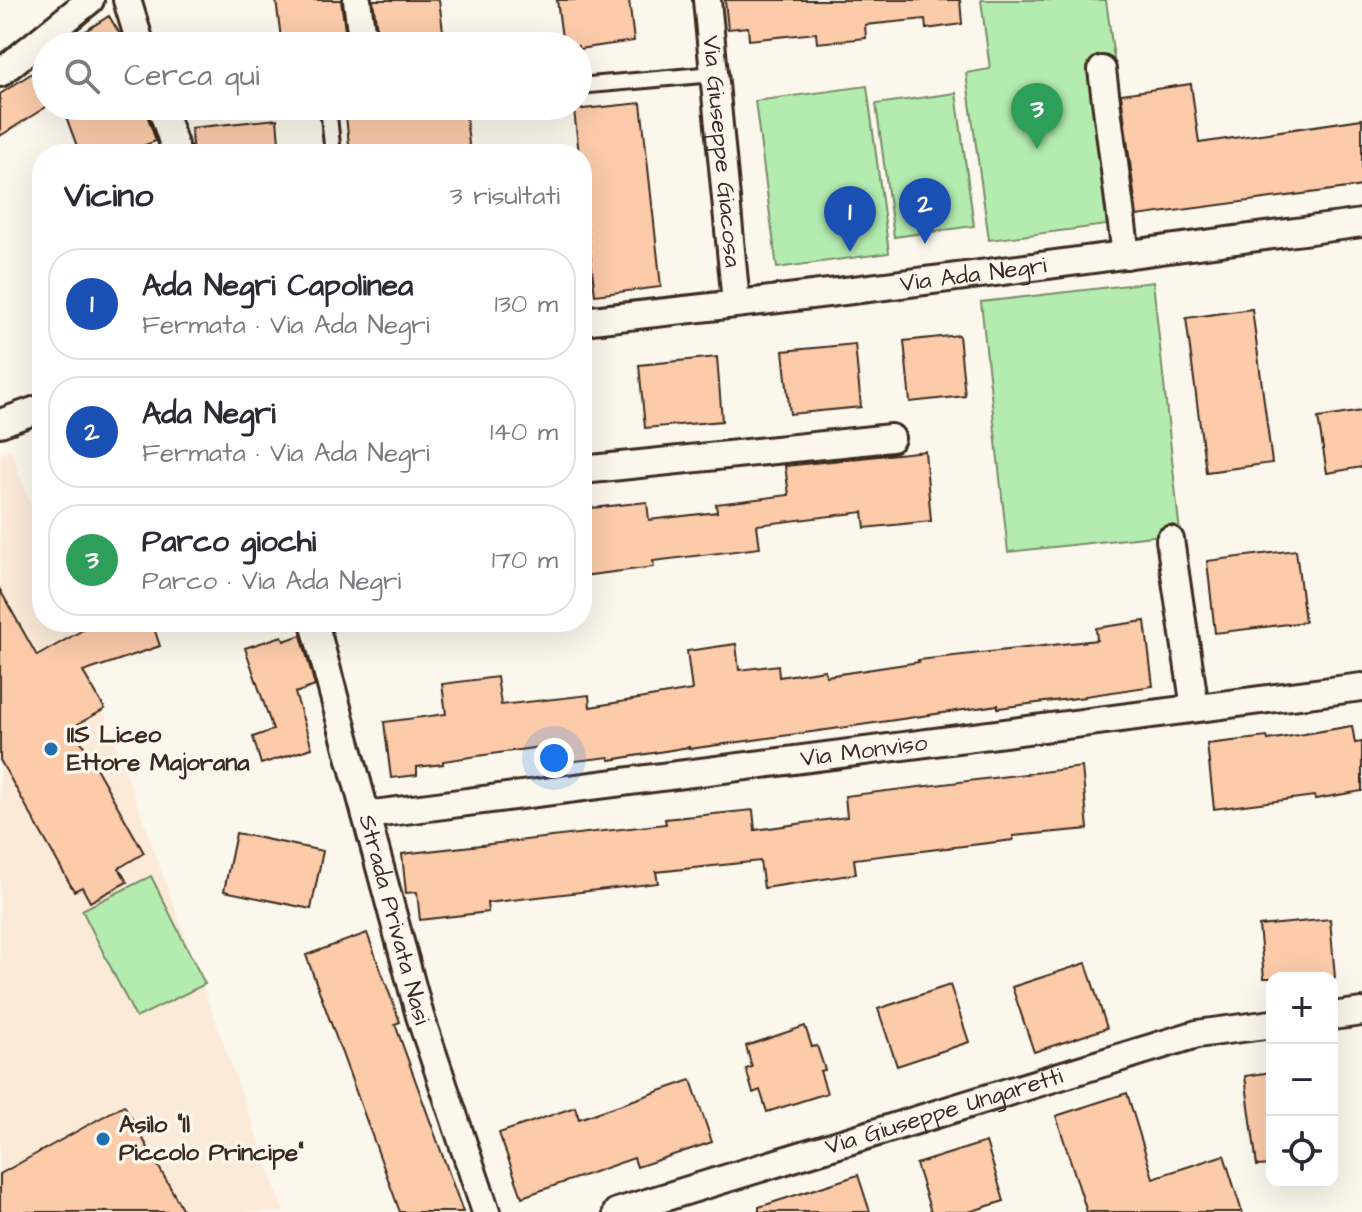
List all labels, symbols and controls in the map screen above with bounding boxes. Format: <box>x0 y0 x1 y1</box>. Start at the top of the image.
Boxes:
search box <box>32 32 592 120</box>
street label: Via Giuseppe Giacosa <box>693 34 749 269</box>
icon: search <box>60 54 104 98</box>
text: Cerca qui <box>124 55 259 97</box>
pin: 3 <box>1011 83 1063 149</box>
text: Vicino <box>64 172 153 220</box>
text: 3 risultati <box>450 178 560 214</box>
pin: 2 <box>899 178 951 244</box>
pin: 1 <box>824 186 876 252</box>
street label: Via Ada Negri <box>898 248 1049 301</box>
text: Ada Negri Capolinea <box>142 265 413 307</box>
text: 1 <box>90 286 94 322</box>
text: 130 m <box>494 286 558 322</box>
text: Fermata · Via Ada Negri <box>142 307 430 343</box>
text: Ada Negri <box>142 393 275 435</box>
text: 2 <box>85 414 99 450</box>
text: 140 m <box>490 414 558 450</box>
text: Fermata · Via Ada Negri <box>142 435 430 471</box>
text: Parco giochi <box>142 521 316 563</box>
text: 3 <box>85 542 99 578</box>
text: 170 m <box>492 542 558 578</box>
text: Parco · Via Ada Negri <box>142 563 401 599</box>
place label: IIS Liceo Ettore Majorana <box>67 718 250 780</box>
street label: Via Monviso <box>799 726 930 776</box>
your location <box>534 738 574 778</box>
marker: IIS Liceo Ettore Majorana <box>42 740 60 758</box>
street label: Strada Privata Nasi <box>350 811 439 1029</box>
map controls <box>1266 972 1338 1188</box>
button: + <box>1266 972 1338 1044</box>
button: − <box>1266 1044 1338 1116</box>
street label: Via Giuseppe Ungaretti <box>821 1059 1067 1164</box>
place label: Asilo "Il Piccolo Principe" <box>119 1108 304 1170</box>
button: locate <box>1266 1116 1338 1188</box>
marker: Asilo "Il Piccolo Principe" <box>94 1130 112 1148</box>

